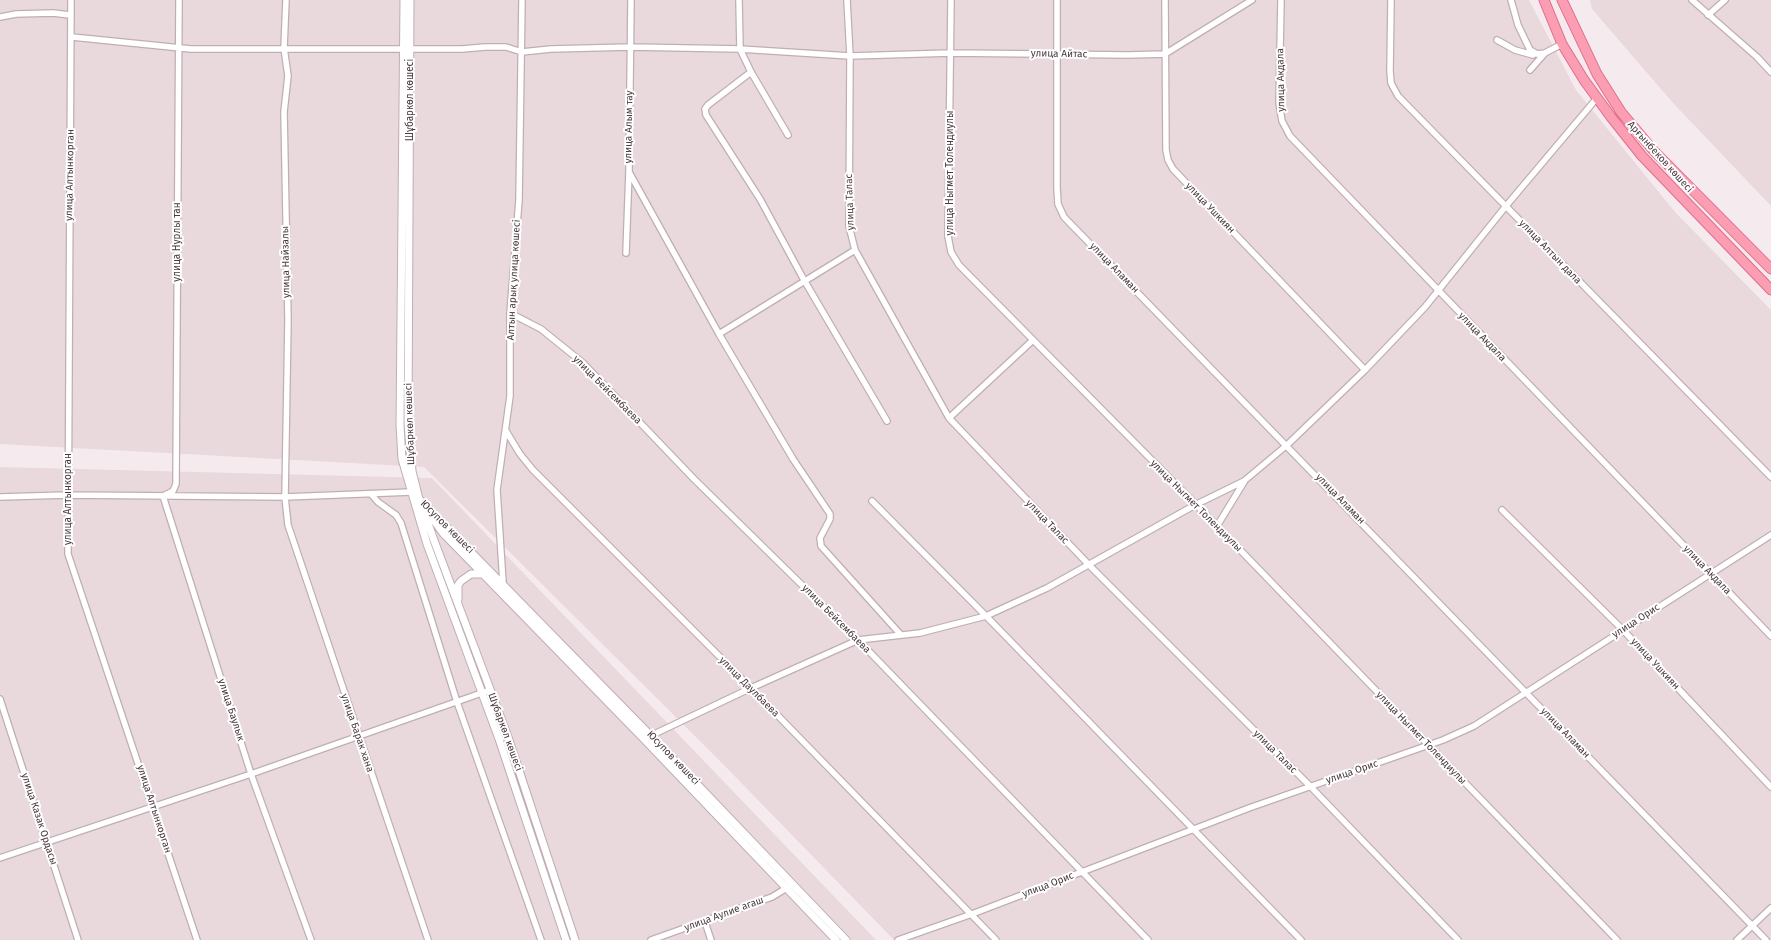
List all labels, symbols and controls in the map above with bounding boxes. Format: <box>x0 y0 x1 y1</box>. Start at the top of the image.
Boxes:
street label: улица Айтас <box>1031 48 1087 60</box>
street label: улица Акдала <box>1274 48 1288 112</box>
street label: Шұбаркөл көшесі <box>404 59 416 141</box>
street label: улица Алым тау <box>622 90 636 164</box>
street label: улица Ныгмет Толендиулы <box>944 111 956 235</box>
street label: Арғынбеков көшесі <box>1625 119 1695 195</box>
street label: улица Алтынкорган <box>63 129 77 221</box>
street label: улица Талас <box>843 174 857 230</box>
street label: улица Ушкиян <box>1183 180 1237 236</box>
street label: улица Нурлы тан <box>171 202 183 282</box>
street label: улица Алтын дала <box>1516 217 1584 287</box>
street label: Алтын арық улица көшесі <box>505 219 523 341</box>
street label: улица Найзалы <box>279 226 293 298</box>
street label: улица Аламан <box>1087 240 1141 296</box>
street label: улица Акдала <box>1456 310 1508 364</box>
street label: улица Бейсембаева <box>570 353 644 427</box>
street label: Шұбаркөл көшесі <box>403 383 417 465</box>
street label: улица Алтынкорган <box>62 453 74 545</box>
street label: улица Ныгмет Толендиулы <box>1148 458 1244 554</box>
street label: улица Аламан <box>1313 471 1367 527</box>
street label: улица Талас <box>1023 497 1071 547</box>
street label: Юсупов көшесі <box>418 498 476 556</box>
street label: улица Акдала <box>1681 543 1733 597</box>
street label: улица Бейсембаева <box>799 582 873 656</box>
street label: улица Орис <box>1610 601 1662 641</box>
street label: улица Ушкиян <box>1628 636 1682 692</box>
street label: улица Даулбаева <box>716 654 782 720</box>
street label: улица Баулык <box>215 677 247 743</box>
street label: улица Ныгмет Толендиулы <box>1373 689 1469 787</box>
street label: Шұбаркөл көшесі <box>485 691 525 773</box>
street label: улица Барак хана <box>338 692 376 774</box>
street label: улица Аламан <box>1538 705 1592 761</box>
street label: Юсупов көшесі <box>644 728 702 788</box>
street label: улица Талас <box>1251 728 1299 776</box>
street label: улица Орис <box>1324 758 1380 786</box>
street label: улица Алтынкорган <box>134 763 174 855</box>
street label: улица Казак Ордасы <box>18 772 60 866</box>
street label: улица Орис <box>1021 870 1075 900</box>
street label: улица Аулие агаш <box>683 894 765 934</box>

